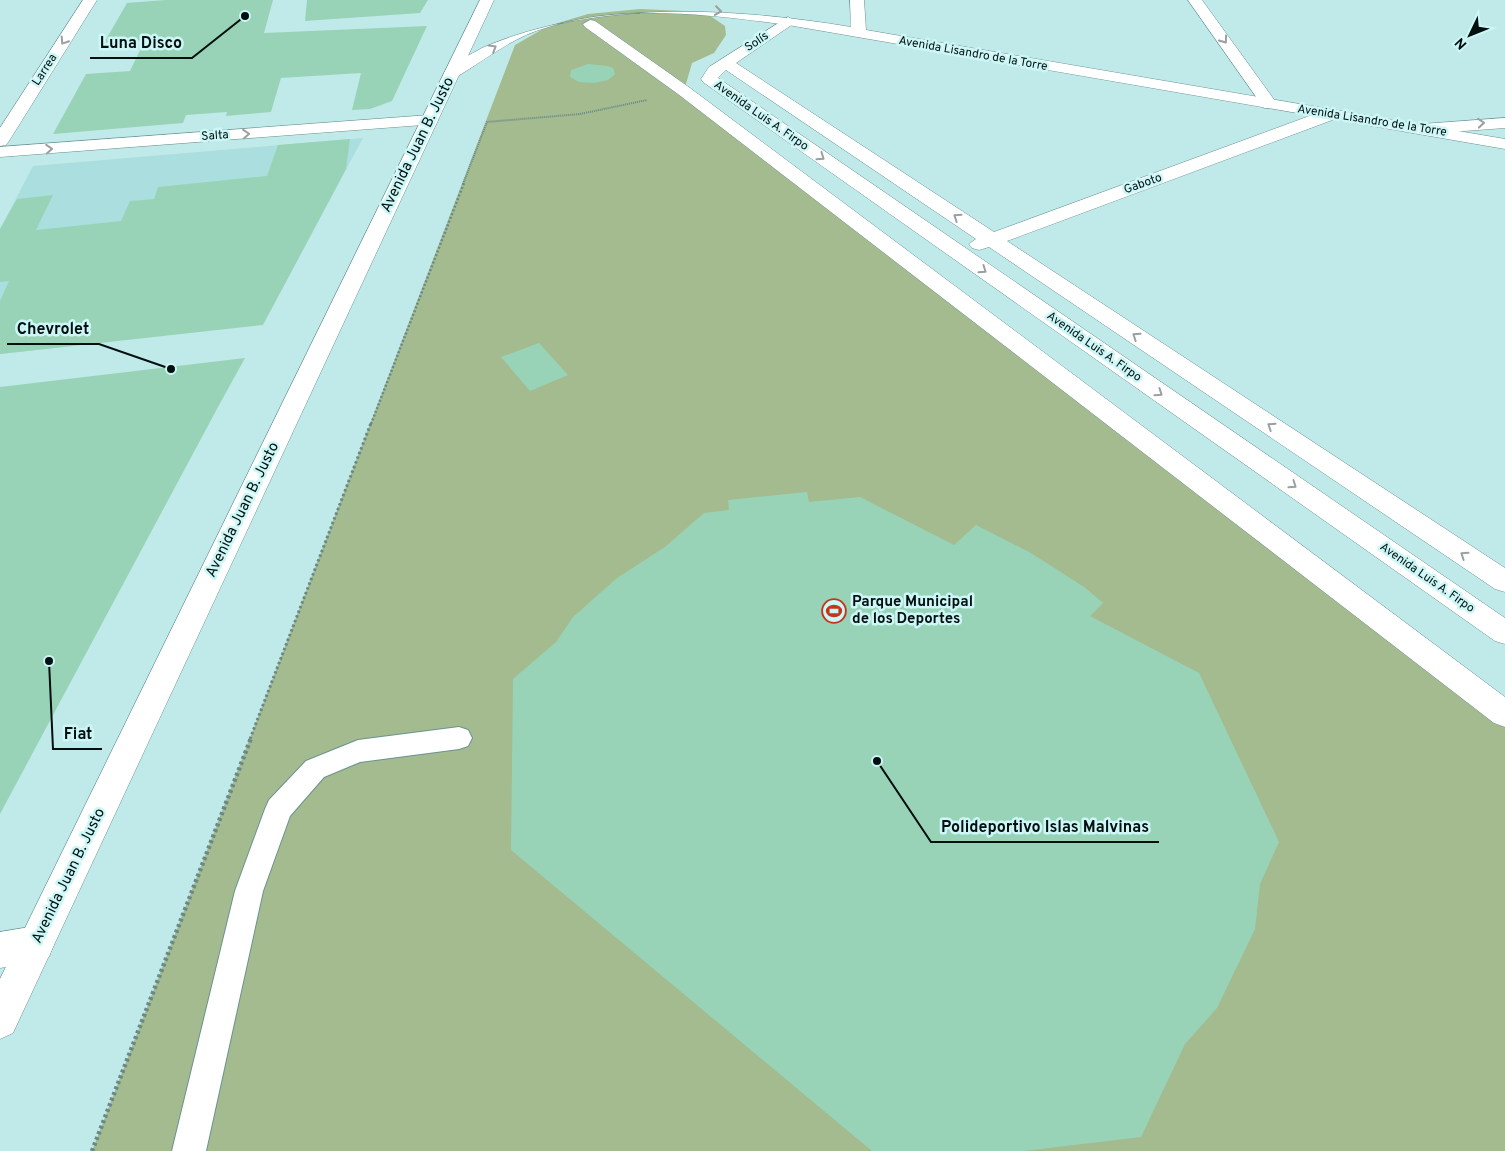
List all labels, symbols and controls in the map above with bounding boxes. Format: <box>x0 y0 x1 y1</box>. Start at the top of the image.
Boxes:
one-way arrow <box>713 6 722 16</box>
north arrow <box>1445 10 1495 60</box>
callout: Luna Disco <box>90 27 192 58</box>
street label: Solís <box>742 28 772 56</box>
street label: Avenida Lisandro de la Torre <box>897 33 1049 75</box>
text: N <box>1452 33 1471 52</box>
text: Luna Disco <box>100 34 182 54</box>
one-way arrow <box>1218 34 1227 44</box>
one-way arrow <box>60 36 70 45</box>
one-way arrow <box>488 45 497 55</box>
street label: Larrea <box>29 51 61 89</box>
street label: Avenida Juan B. Justo <box>377 74 459 216</box>
street label: Avenida Luis A. Firpo <box>710 77 812 155</box>
street label: Avenida Lisandro de la Torre <box>1296 101 1448 141</box>
one-way arrow <box>1477 118 1485 129</box>
street label: Salta <box>201 127 229 145</box>
one-way arrow <box>242 128 250 139</box>
one-way arrow <box>45 143 53 154</box>
one-way arrow <box>815 151 824 160</box>
street label: Gaboto <box>1122 170 1164 198</box>
one-way arrow <box>953 214 963 223</box>
one-way arrow <box>977 264 987 273</box>
street label: Avenida Luis A. Firpo <box>1043 308 1145 386</box>
callout: Chevrolet <box>7 313 99 344</box>
text: Chevrolet <box>17 320 89 340</box>
one-way arrow <box>1132 333 1142 342</box>
one-way arrow <box>1154 387 1163 396</box>
one-way arrow <box>1267 423 1277 432</box>
street label: Avenida Juan B. Justo <box>202 439 284 581</box>
one-way arrow <box>1287 479 1297 488</box>
street label: Avenida Luis A. Firpo <box>1376 539 1478 617</box>
one-way arrow <box>1461 552 1470 561</box>
place label: Parque Municipal de los Deportes <box>852 593 973 629</box>
sports icon: Parque Municipal de los Deportes <box>821 598 847 624</box>
callout: Fiat <box>53 718 102 749</box>
text: Fiat <box>64 725 92 745</box>
street label: Avenida Juan B. Justo <box>28 805 110 947</box>
callout: Polideportivo Islas Malvinas <box>931 811 1159 842</box>
text: Polideportivo Islas Malvinas <box>941 818 1149 838</box>

